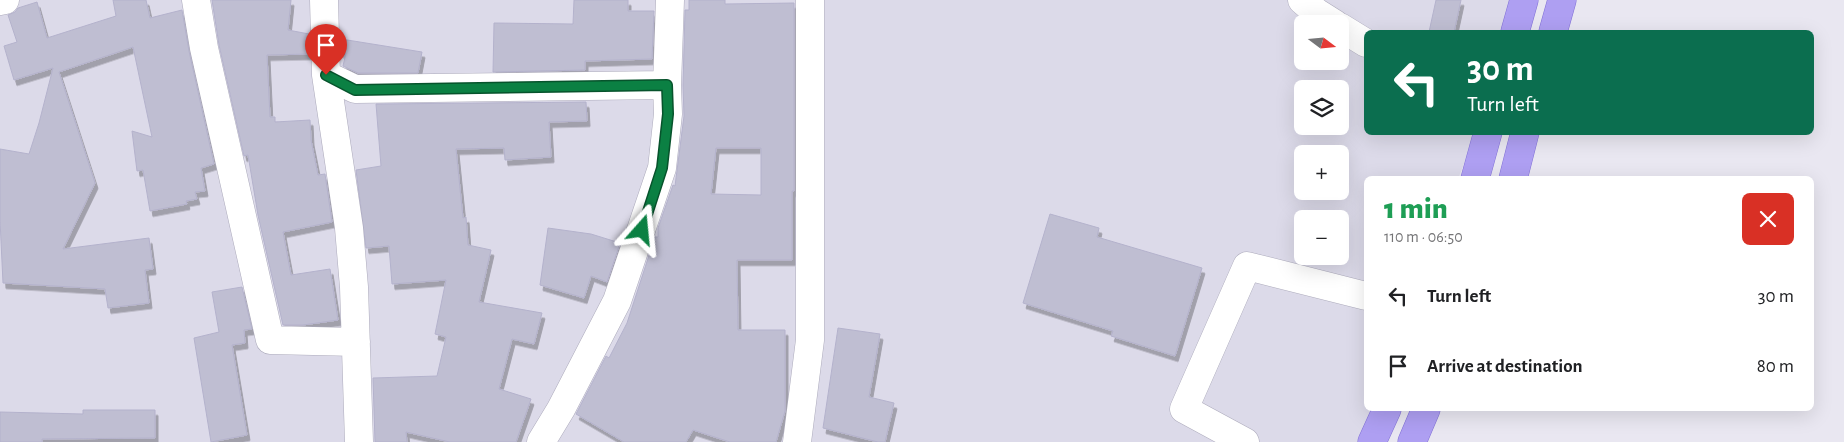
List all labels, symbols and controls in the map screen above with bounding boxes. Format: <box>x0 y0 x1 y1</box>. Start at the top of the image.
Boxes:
north arrow <box>1294 15 1349 70</box>
map controls <box>1294 15 1349 265</box>
pin <box>305 24 347 75</box>
icon: arrive <box>312 31 340 59</box>
icon: left <box>1384 50 1449 115</box>
text: 30 m <box>1467 52 1534 87</box>
button: layers <box>1294 80 1349 135</box>
text: Turn left <box>1467 93 1539 115</box>
button: + <box>1294 145 1349 200</box>
button: close <box>1742 193 1794 245</box>
text: 1 min <box>1384 194 1448 224</box>
position arrow <box>615 203 667 255</box>
button: − <box>1294 210 1349 265</box>
text: 110 m · 06:50 <box>1384 229 1463 245</box>
icon: left <box>1384 282 1412 310</box>
text: Turn left <box>1427 287 1491 306</box>
text: 30 m <box>1758 287 1794 306</box>
icon: arrive <box>1384 352 1412 380</box>
text: Arrive at destination <box>1427 357 1583 376</box>
text: 80 m <box>1757 357 1794 376</box>

